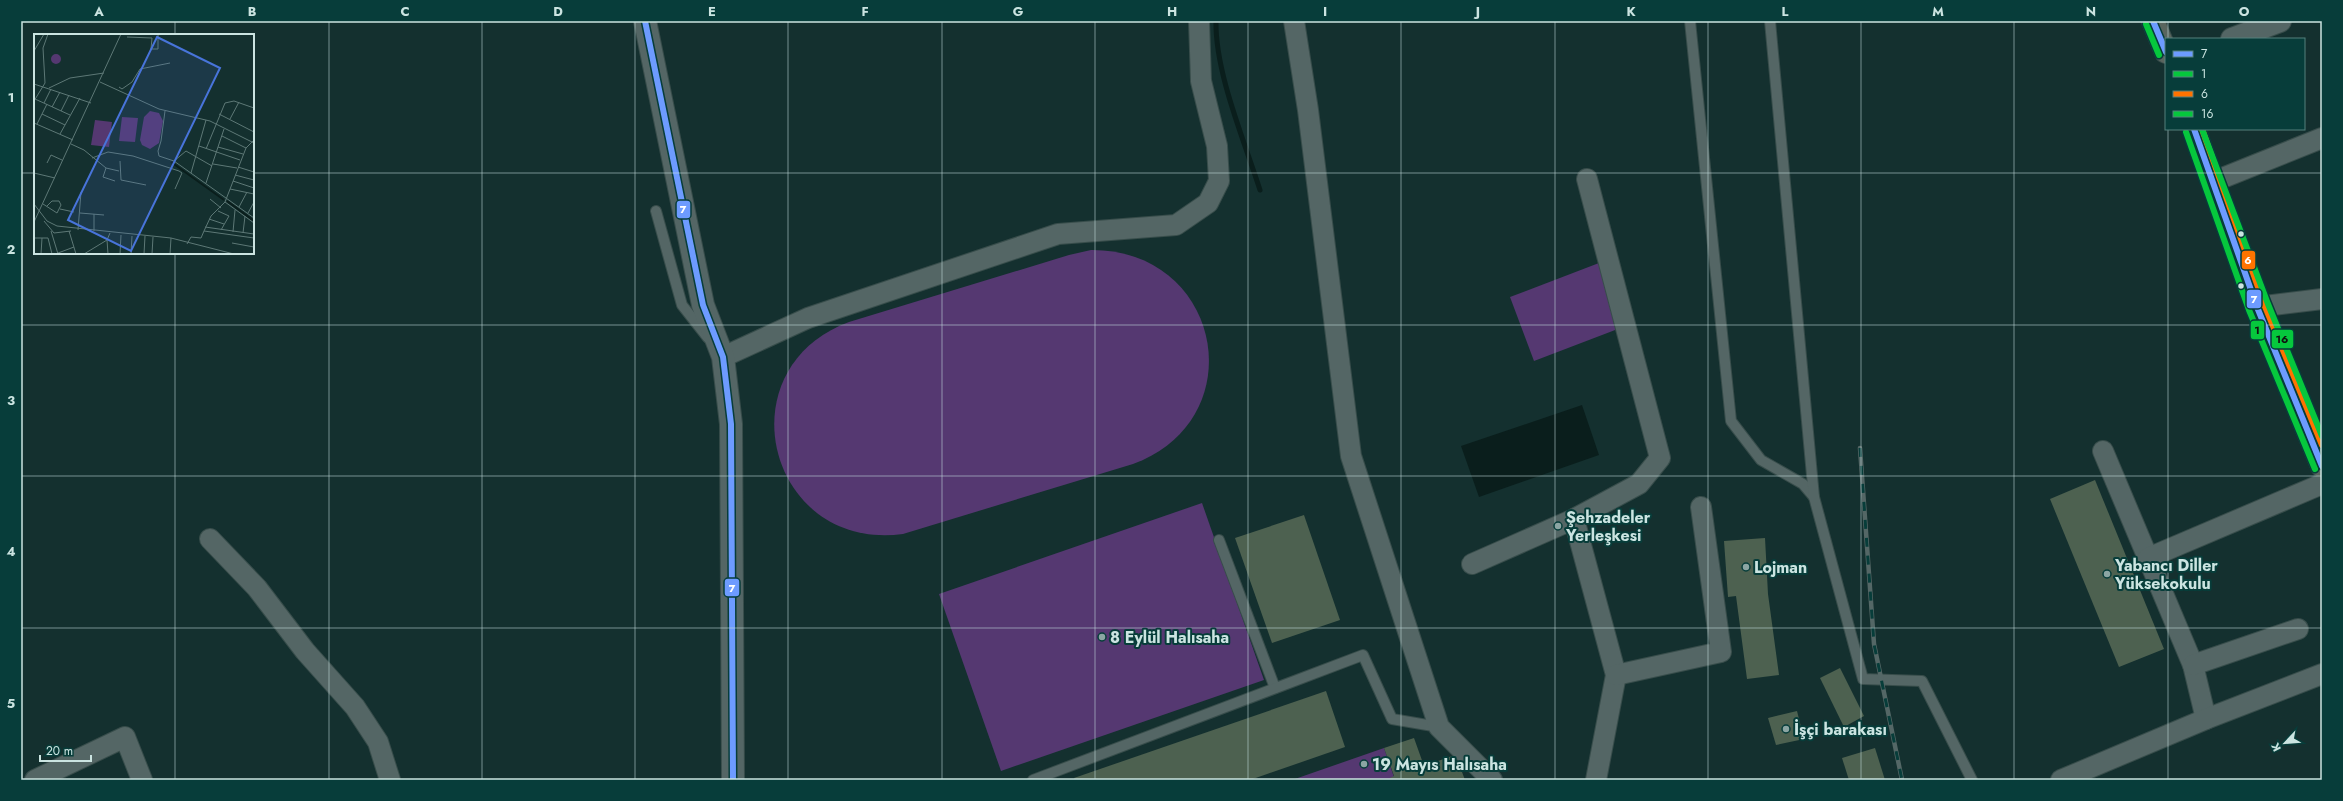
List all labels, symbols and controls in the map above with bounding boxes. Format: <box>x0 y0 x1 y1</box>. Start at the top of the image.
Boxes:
text: A <box>93 2 104 21</box>
text: B <box>248 2 257 21</box>
text: C <box>400 2 410 21</box>
text: D <box>553 2 563 21</box>
text: E <box>708 2 716 21</box>
text: F <box>861 2 869 21</box>
text: G <box>1013 2 1024 21</box>
text: H <box>1167 2 1177 21</box>
text: I <box>1323 2 1327 21</box>
text: J <box>1473 2 1480 21</box>
text: K <box>1626 2 1636 21</box>
text: L <box>1782 2 1789 21</box>
text: M <box>1932 2 1944 21</box>
text: N <box>2086 2 2096 21</box>
text: O <box>2239 2 2250 21</box>
inset map <box>34 34 254 254</box>
legend <box>2165 38 2305 130</box>
text: 7 <box>2201 45 2208 63</box>
text: 1 <box>2201 65 2206 83</box>
text: 6 <box>2201 85 2208 103</box>
text: 1 <box>8 88 14 107</box>
text: 16 <box>2201 105 2213 123</box>
line badge: 7 <box>676 200 691 219</box>
text: 7 <box>680 201 687 217</box>
unlabelled marker <box>2236 229 2246 239</box>
text: 2 <box>7 240 15 259</box>
line badge: 6 <box>2241 250 2256 270</box>
text: 6 <box>2244 252 2252 268</box>
unlabelled marker <box>2236 281 2246 291</box>
line badge: 7 <box>2246 289 2262 309</box>
text: 7 <box>2251 291 2258 307</box>
line badge: 1 <box>2250 320 2265 340</box>
text: 1 <box>2254 322 2260 338</box>
line badge: 16 <box>2271 329 2294 349</box>
text: 16 <box>2276 331 2288 347</box>
text: 3 <box>7 391 15 410</box>
place label: Şehzadeler Yerleşkesi <box>1565 506 1651 547</box>
marker: Şehzadeler Yerleşkesi <box>1553 521 1563 531</box>
text: 4 <box>6 542 16 561</box>
place label: Yabancı Diller Yüksekokulu <box>2114 554 2218 595</box>
place label: Lojman <box>1754 556 1807 579</box>
marker: Lojman <box>1741 562 1751 572</box>
marker: Yabancı Diller Yüksekokulu <box>2102 569 2112 579</box>
line badge: 7 <box>724 578 740 597</box>
text: 7 <box>729 580 736 596</box>
place label: 8 Eylül Halısaha <box>1110 626 1229 649</box>
marker: 8 Eylül Halısaha <box>1097 632 1107 642</box>
text: 5 <box>7 694 15 713</box>
place label: İşçi barakası <box>1794 718 1887 741</box>
north arrow <box>2265 723 2305 763</box>
marker: İşçi barakası <box>1781 724 1791 734</box>
scale bar <box>40 737 91 763</box>
text: K <box>2267 740 2285 754</box>
text: 20 m <box>46 742 73 760</box>
place label: 19 Mayıs Halısaha <box>1372 753 1507 776</box>
marker: 19 Mayıs Halısaha <box>1359 759 1369 769</box>

